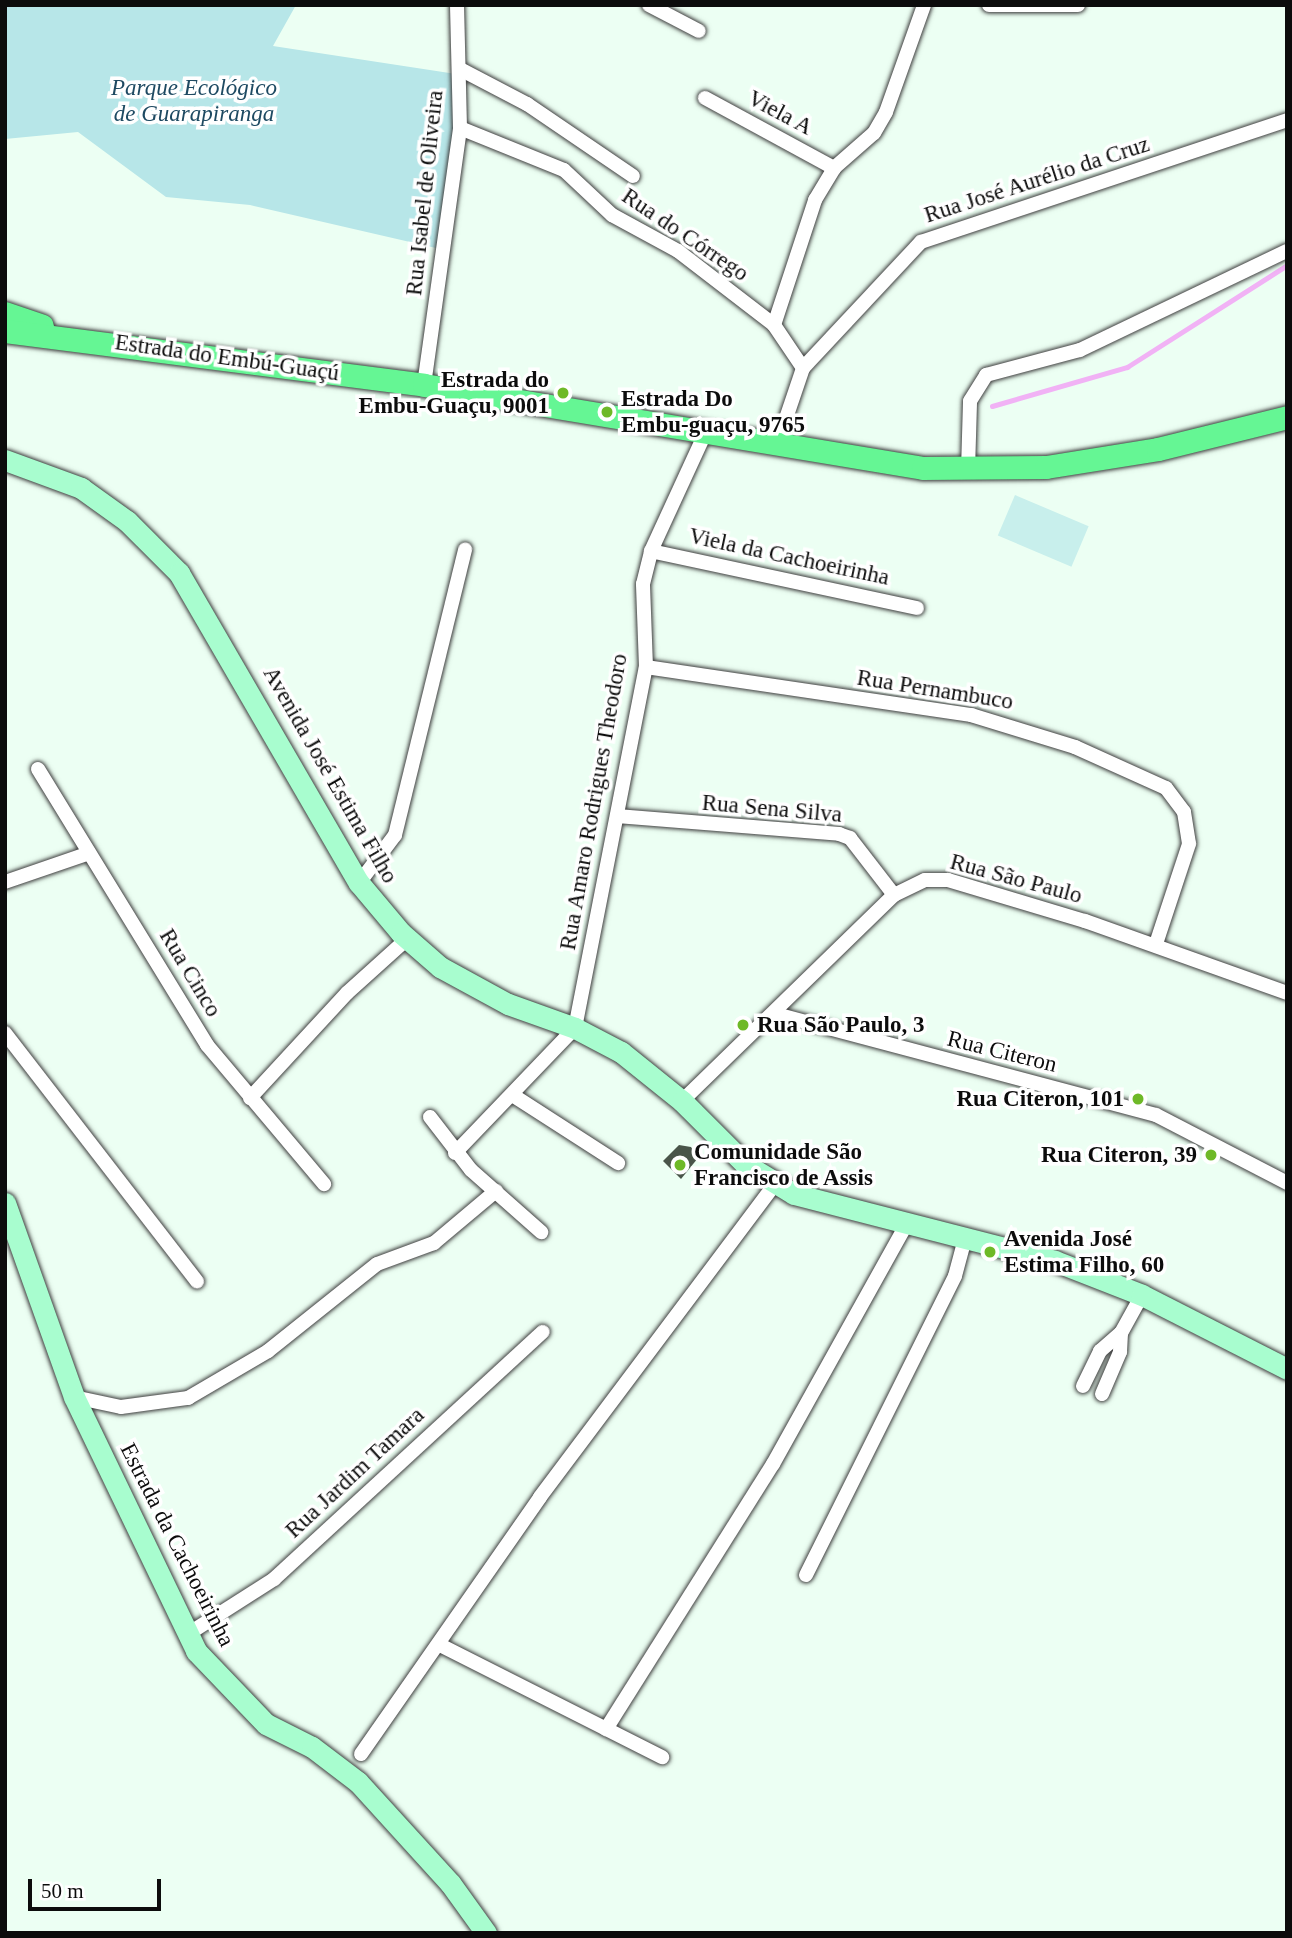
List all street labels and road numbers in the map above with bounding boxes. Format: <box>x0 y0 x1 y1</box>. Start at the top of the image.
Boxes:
street label: Viela A <box>742 84 818 142</box>
street label: Rua Isabel de Oliveira <box>400 89 450 297</box>
street label: Rua José Aurélio da Cruz <box>920 130 1154 230</box>
street label: Rua do Córrego <box>616 182 754 288</box>
street label: Estrada do Embú-Guaçú <box>113 329 341 387</box>
street label: Viela da Cachoeirinha <box>686 522 892 592</box>
street label: Rua Amaro Rodrigues Theodoro <box>554 651 634 953</box>
street label: Avenida José Estima Filho <box>257 662 403 888</box>
street label: Rua Pernambuco <box>855 664 1015 716</box>
street label: Rua Sena Silva <box>701 789 843 829</box>
street label: Rua São Paulo <box>947 848 1085 910</box>
street label: Rua Cinco <box>153 924 227 1022</box>
street label: Rua Citeron <box>944 1025 1060 1079</box>
street label: Rua Jardim Tamara <box>280 1402 430 1544</box>
street label: Estrada da Cachoeirinha <box>114 1439 240 1651</box>

